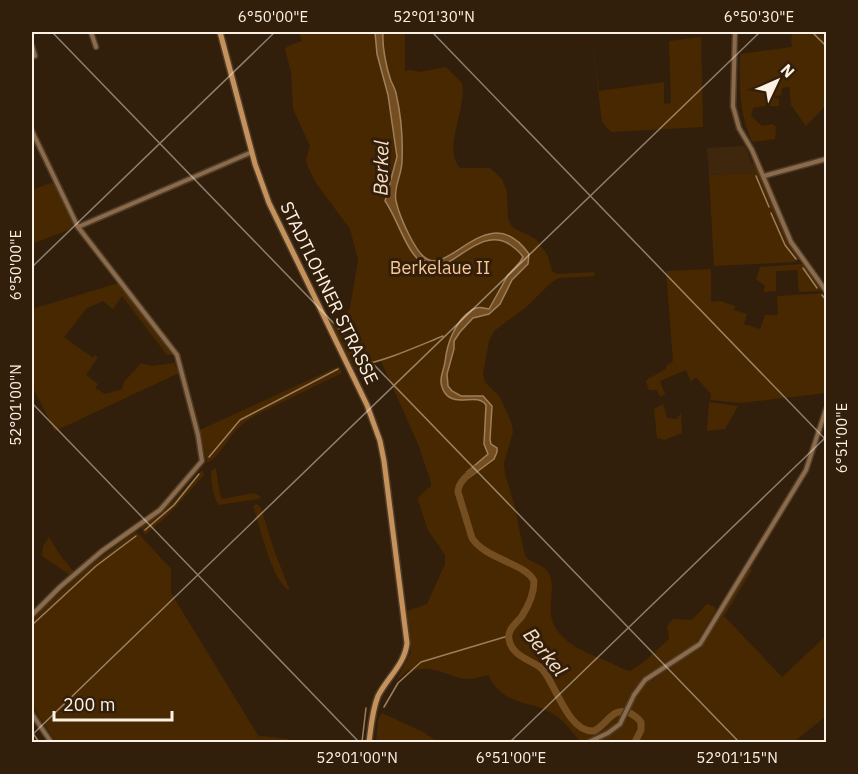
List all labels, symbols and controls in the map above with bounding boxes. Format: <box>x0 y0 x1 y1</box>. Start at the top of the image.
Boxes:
text: 6°50'00"E <box>238 7 308 26</box>
text: 52°01'30"N <box>393 7 475 26</box>
text: 6°50'30"E <box>724 7 794 26</box>
north arrow <box>747 51 807 111</box>
text: N <box>777 59 799 82</box>
water label: Berkel <box>367 139 394 196</box>
street label: STADTLOHNER STRASSE <box>275 198 384 388</box>
text: 6°50'00"E <box>6 230 25 300</box>
park label: Berkelaue II <box>390 256 490 279</box>
text: 52°01'00"N <box>6 364 25 446</box>
text: 6°51'00"E <box>832 403 851 473</box>
water label: Berkel <box>517 622 574 682</box>
scale bar <box>54 684 172 722</box>
text: 200 m <box>63 693 115 716</box>
text: 52°01'00"N <box>316 748 398 767</box>
text: 6°51'00"E <box>476 748 546 767</box>
text: 52°01'15"N <box>696 748 778 767</box>

